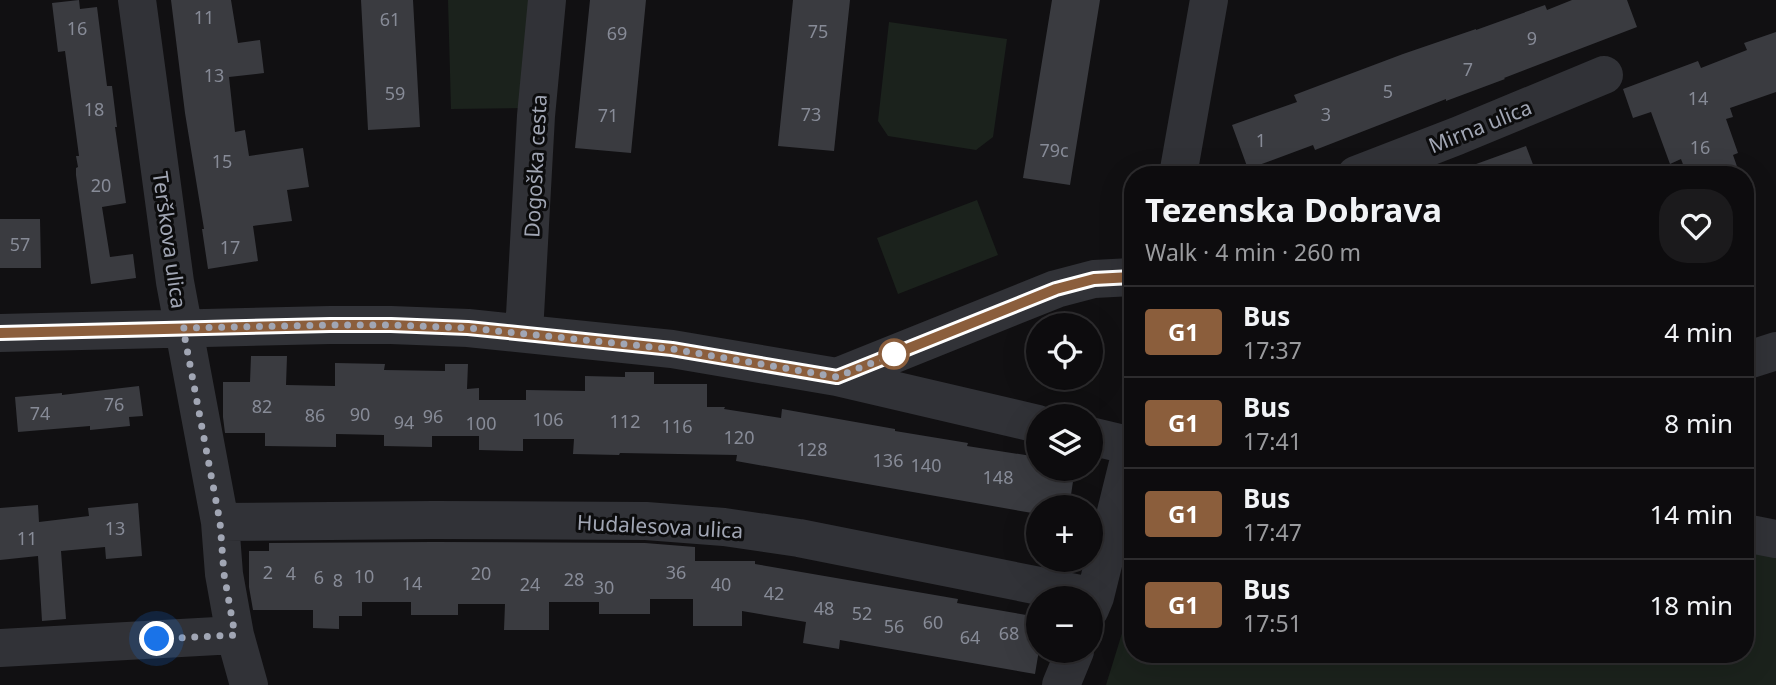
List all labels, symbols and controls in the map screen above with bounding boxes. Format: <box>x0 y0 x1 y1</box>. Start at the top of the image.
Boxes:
house number: 11 <box>194 5 214 29</box>
house number: 61 <box>380 7 400 31</box>
house number: 16 <box>67 16 87 40</box>
house number: 75 <box>808 19 828 43</box>
house number: 69 <box>607 21 627 45</box>
house number: 9 <box>1527 26 1537 50</box>
house number: 7 <box>1463 57 1473 81</box>
house number: 13 <box>204 63 224 87</box>
house number: 5 <box>1383 79 1393 103</box>
house number: 59 <box>385 81 405 105</box>
house number: 14 <box>1688 86 1708 110</box>
street label: Mirna ulica <box>1424 93 1536 159</box>
street label: Dogoška cesta <box>517 94 553 238</box>
house number: 18 <box>84 97 104 121</box>
house number: 73 <box>801 102 821 126</box>
house number: 3 <box>1321 102 1331 126</box>
house number: 71 <box>598 103 618 127</box>
house number: 1 <box>1256 128 1266 152</box>
house number: 16 <box>1690 135 1710 159</box>
house number: 79c <box>1039 138 1069 162</box>
house number: 15 <box>212 149 232 173</box>
street label: Terškova ulica <box>147 170 193 310</box>
house number: 20 <box>91 173 111 197</box>
text: Tezenska Dobrava <box>1145 187 1442 232</box>
button: heart <box>1659 189 1733 263</box>
house number: 57 <box>10 232 30 256</box>
house number: 17 <box>220 235 240 259</box>
text: Walk · 4 min · 260 m <box>1145 236 1361 268</box>
text: Bus <box>1243 298 1290 334</box>
map controls <box>1026 313 1103 663</box>
button: locate <box>1026 313 1103 390</box>
text: 4 min <box>1664 314 1733 350</box>
text: G1 <box>1168 315 1199 348</box>
text: 17:37 <box>1243 334 1302 366</box>
unlabelled marker <box>879 339 909 369</box>
text: Bus <box>1243 389 1290 425</box>
house number: 76 <box>104 392 124 416</box>
house number: 82 <box>252 394 272 418</box>
house number: 74 <box>30 401 50 425</box>
house number: 90 <box>350 402 370 426</box>
house number: 86 <box>305 403 325 427</box>
house number: 96 <box>423 404 443 428</box>
button: layers <box>1026 404 1103 481</box>
text: 8 min <box>1664 405 1733 441</box>
text: G1 <box>1168 406 1199 439</box>
house number: 106 <box>533 407 563 431</box>
house number: 112 <box>610 409 640 433</box>
house number: 94 <box>394 410 414 434</box>
house number: 100 <box>466 411 496 435</box>
house number: 116 <box>662 414 692 438</box>
house number: 120 <box>724 425 754 449</box>
text: 17:41 <box>1243 425 1302 457</box>
house number: 128 <box>797 437 827 461</box>
house number: 136 <box>873 448 903 472</box>
house number: 140 <box>911 453 941 477</box>
house number: 148 <box>983 465 1013 489</box>
text: Bus <box>1243 480 1290 516</box>
button: + <box>1026 495 1103 572</box>
text: 14 min <box>1649 496 1733 532</box>
text: G1 <box>1168 497 1199 530</box>
street label: Hudalesova ulica <box>576 508 744 544</box>
house number: 13 <box>105 516 125 540</box>
text: 17:47 <box>1243 516 1302 548</box>
house number: 11 <box>17 526 37 550</box>
house number: 2 <box>263 560 273 584</box>
house number: 36 <box>666 560 686 584</box>
house number: 4 <box>286 561 296 585</box>
house number: 20 <box>471 561 491 585</box>
house number: 10 <box>354 564 374 588</box>
house number: 6 <box>314 565 324 589</box>
house number: 28 <box>564 567 584 591</box>
house number: 8 <box>333 568 343 592</box>
house number: 14 <box>402 571 422 595</box>
text: Bus <box>1243 571 1290 607</box>
house number: 24 <box>520 572 540 596</box>
house number: 40 <box>711 572 731 596</box>
house number: 30 <box>594 575 614 599</box>
house number: 42 <box>764 581 784 605</box>
button: − <box>1026 586 1103 663</box>
text: 18 min <box>1649 587 1733 623</box>
text: G1 <box>1168 588 1199 621</box>
house number: 48 <box>814 596 834 620</box>
house number: 52 <box>852 601 872 625</box>
text: 17:51 <box>1243 607 1302 639</box>
house number: 60 <box>923 610 943 634</box>
house number: 56 <box>884 614 904 638</box>
your location <box>139 621 174 656</box>
house number: 68 <box>999 621 1019 645</box>
house number: 64 <box>960 625 980 649</box>

